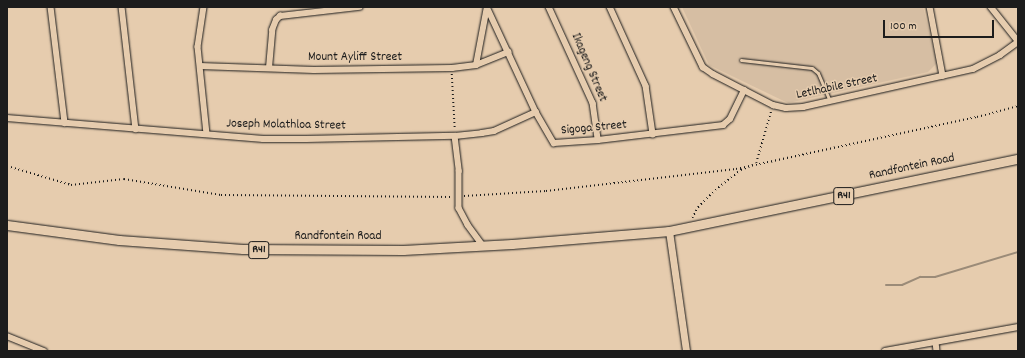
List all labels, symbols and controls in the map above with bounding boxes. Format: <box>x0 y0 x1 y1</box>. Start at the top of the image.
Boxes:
scale bar <box>885 12 996 38</box>
text: 100 m <box>890 18 917 35</box>
street label: Ikageng Street <box>567 31 609 105</box>
street label: Mount Ayliff Street <box>308 50 402 66</box>
street label: Letlhabile Street <box>795 72 879 104</box>
street label: Joseph Molathloa Street <box>226 117 346 135</box>
street label: Sigoga Street <box>560 118 628 140</box>
street label: Randfontein Road <box>868 151 956 185</box>
road number: R41 <box>833 186 855 206</box>
street label: Randfontein Road <box>294 229 382 245</box>
road number: R41 <box>248 240 270 260</box>

